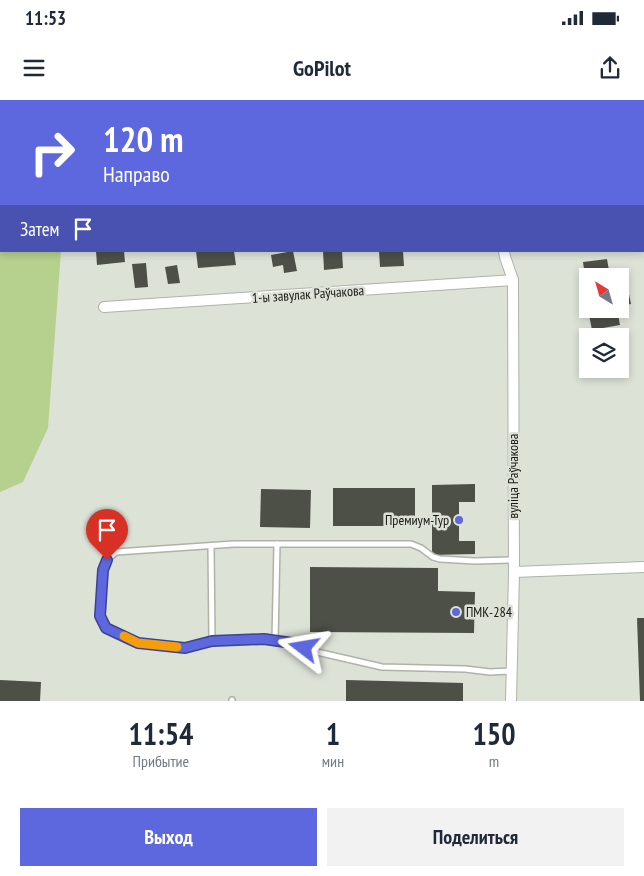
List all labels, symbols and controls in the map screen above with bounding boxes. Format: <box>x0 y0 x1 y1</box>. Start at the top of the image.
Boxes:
text: 11:53 <box>25 6 66 30</box>
icon: menu <box>20 54 48 82</box>
text: GoPilot <box>293 54 351 82</box>
icon: share <box>596 54 624 82</box>
text: 120 m <box>103 116 184 162</box>
icon: right <box>20 120 85 185</box>
text: Направо <box>103 160 170 188</box>
icon: arrive <box>69 215 97 243</box>
text: Затем <box>20 217 59 241</box>
north arrow <box>579 268 629 318</box>
map controls <box>579 268 629 378</box>
street label: 1-ы завулак Раўчакова <box>251 281 365 307</box>
button: layers <box>579 328 629 378</box>
street label: вуліца Раўчакова <box>504 434 522 518</box>
pin <box>86 509 128 560</box>
place label: Премиум-Тур <box>385 511 449 529</box>
marker: Премиум-Тур <box>453 514 465 526</box>
icon: arrive <box>93 516 121 544</box>
place label: ПМК-284 <box>466 603 513 621</box>
marker: ПМК-284 <box>450 606 462 618</box>
position arrow <box>277 621 329 673</box>
text: 11:54 <box>128 714 193 753</box>
text: 1 <box>326 714 340 753</box>
text: 150 <box>473 714 516 753</box>
text: Прибытие <box>133 751 189 771</box>
text: мин <box>322 751 344 771</box>
text: m <box>489 751 499 771</box>
button: Выход <box>20 808 317 866</box>
button: Поделиться <box>327 808 624 866</box>

